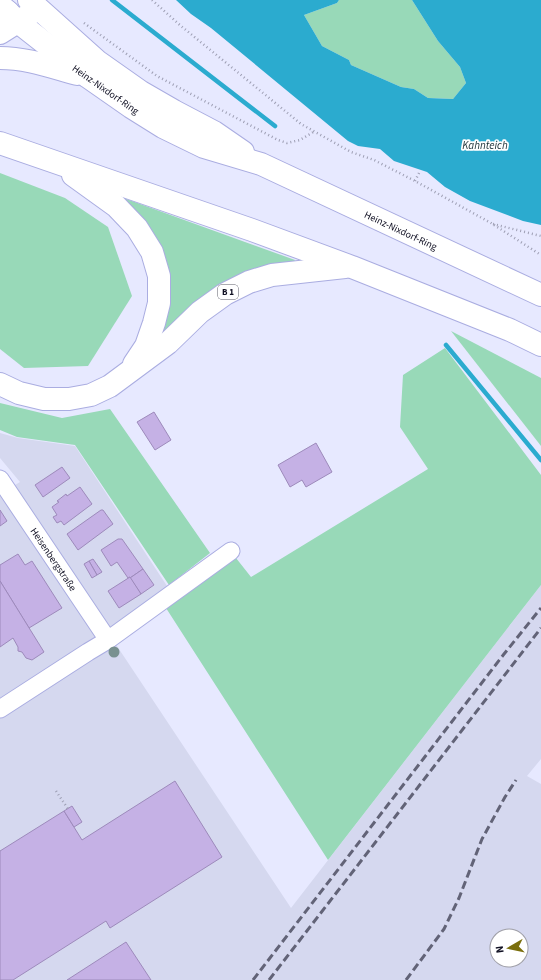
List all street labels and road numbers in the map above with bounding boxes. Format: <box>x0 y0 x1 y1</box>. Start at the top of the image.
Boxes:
street label: Heinz-Nixdorf-Ring <box>69 61 142 118</box>
street label: Heinz-Nixdorf-Ring <box>362 208 439 254</box>
road number: B 1 <box>218 285 238 299</box>
street label: Heisenbergstraße <box>27 525 80 594</box>

